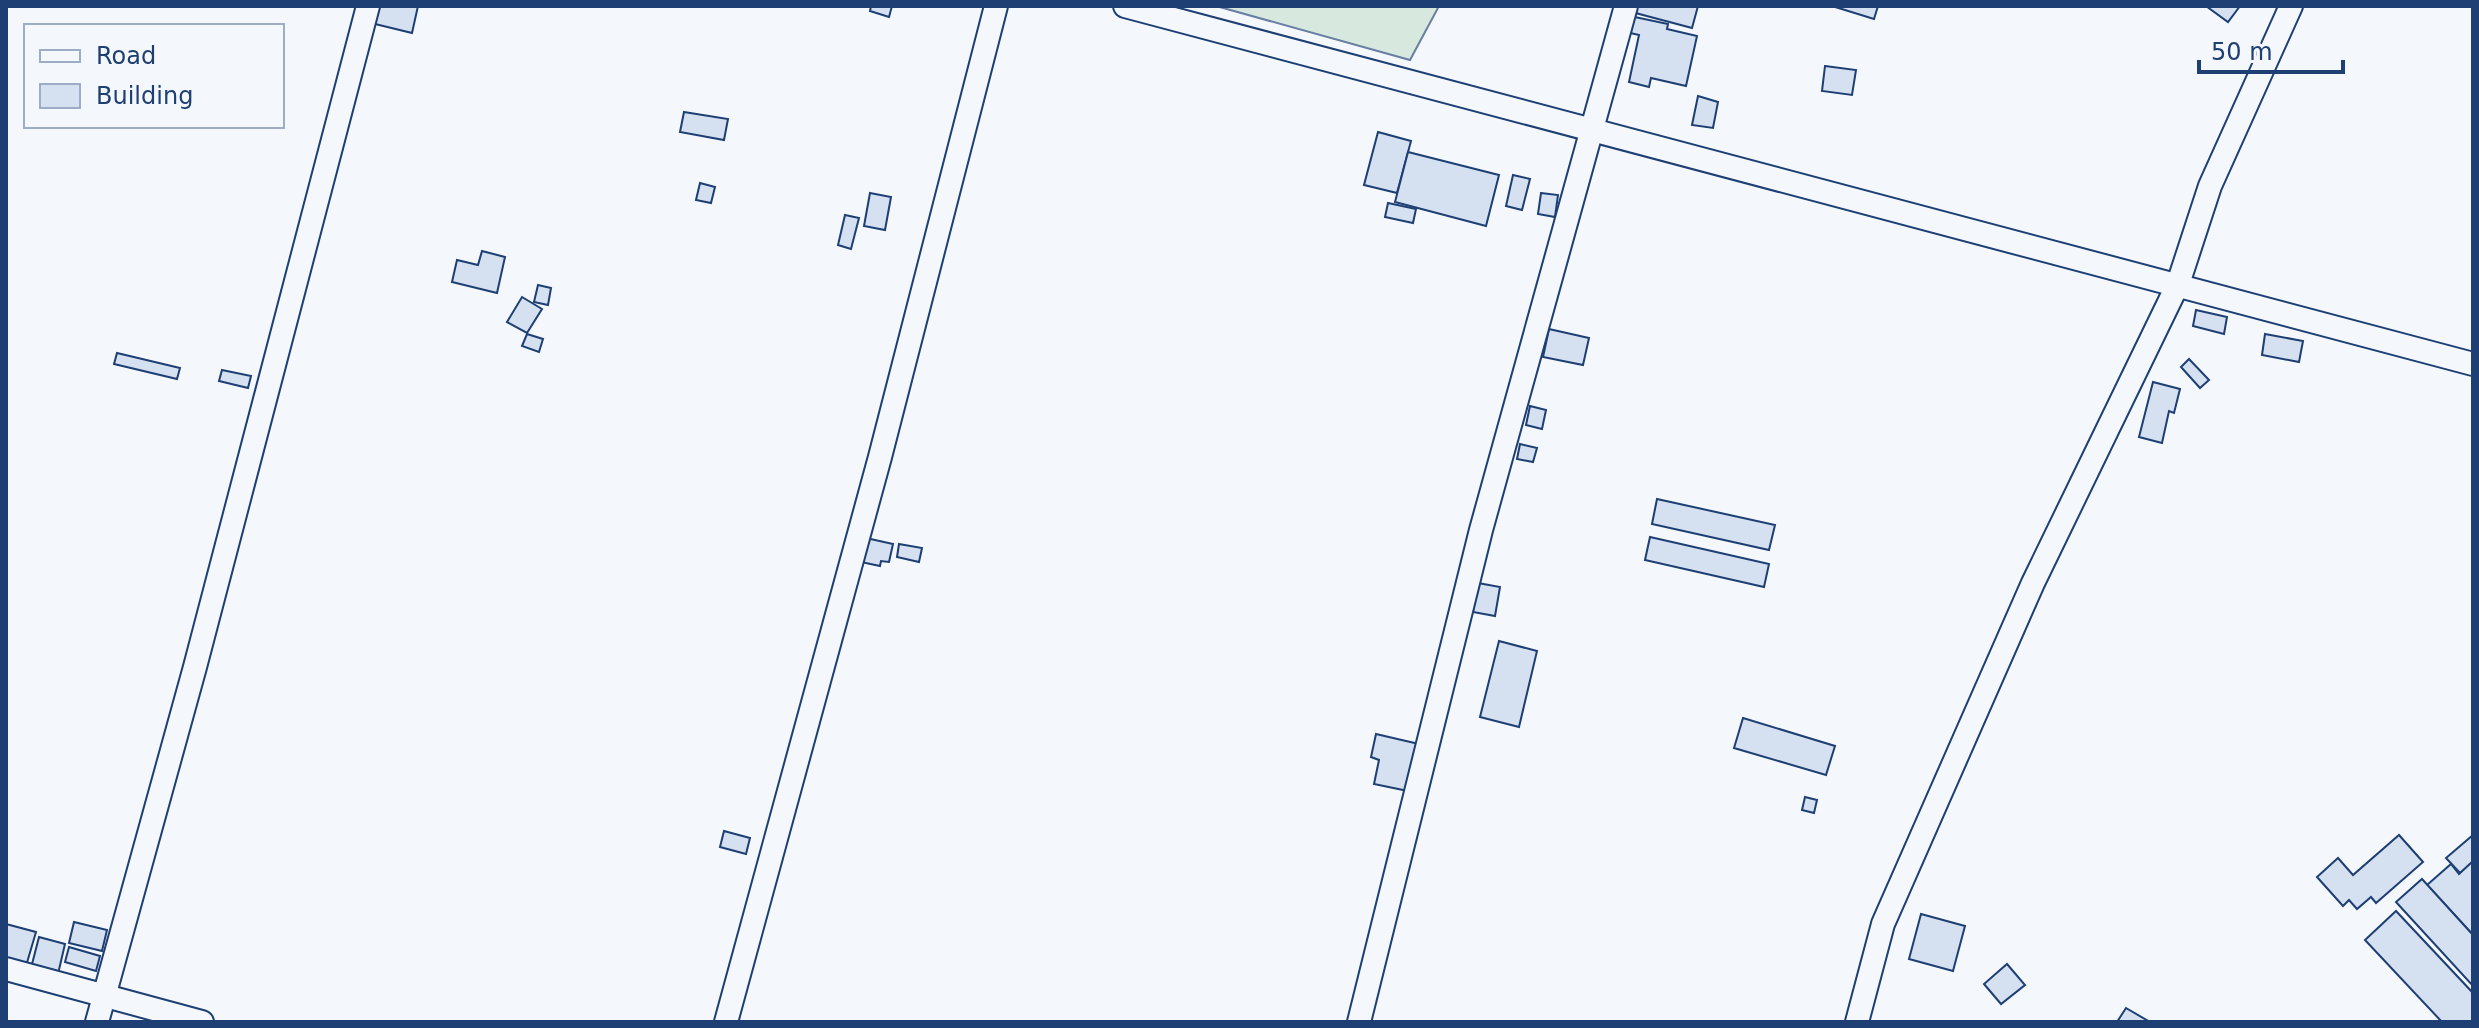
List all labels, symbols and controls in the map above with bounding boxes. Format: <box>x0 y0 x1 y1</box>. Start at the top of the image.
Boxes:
legend <box>24 24 284 128</box>
scale bar <box>2199 24 2343 74</box>
text: 50 m <box>2211 38 2273 66</box>
text: Road <box>96 42 156 70</box>
text: Building <box>96 82 193 110</box>

